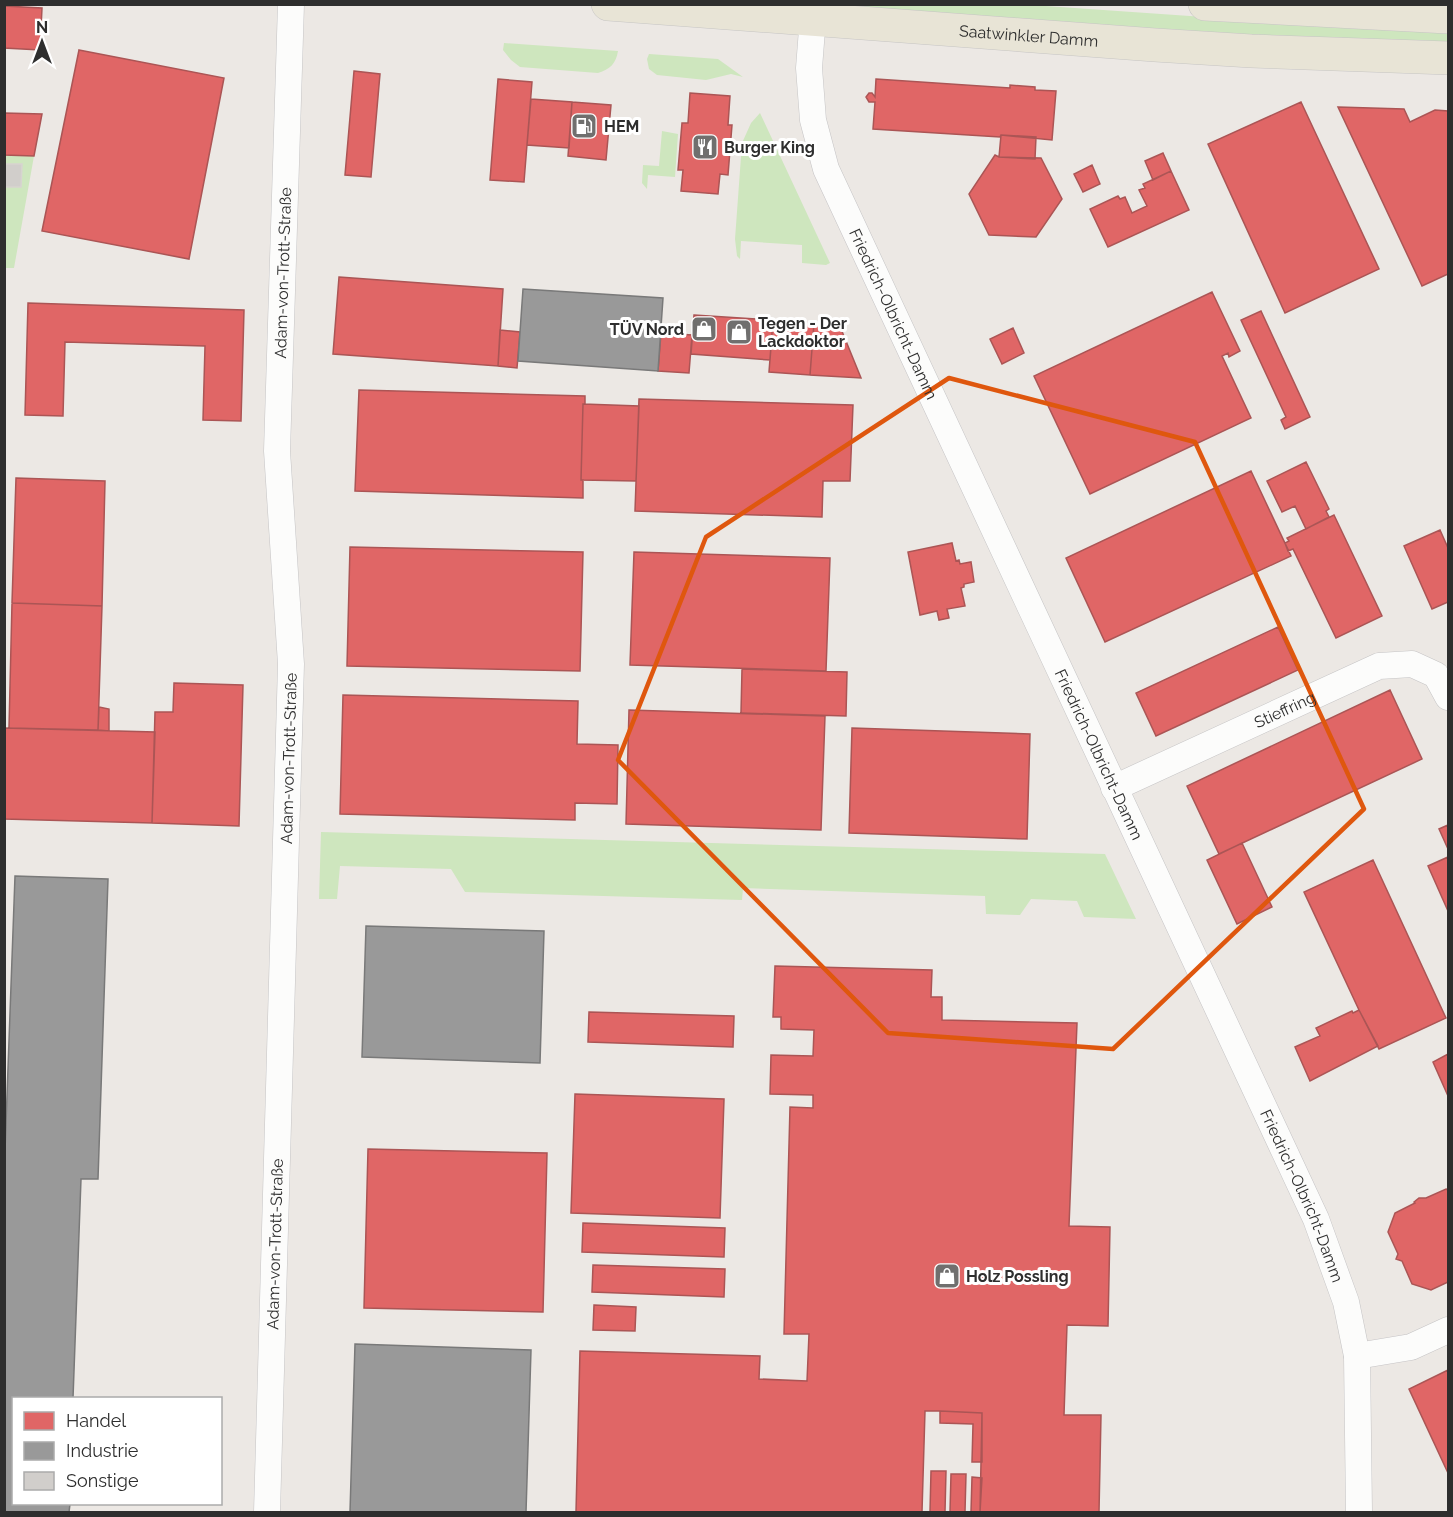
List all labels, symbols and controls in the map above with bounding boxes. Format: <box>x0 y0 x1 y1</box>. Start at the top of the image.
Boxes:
north arrow <box>12 12 72 72</box>
text: N <box>36 18 48 37</box>
street label: Saatwinkler Damm <box>959 21 1099 51</box>
fuel station icon: HEM <box>569 111 599 141</box>
place label: HEM <box>604 117 639 136</box>
restaurant icon: Burger King <box>690 132 720 162</box>
place label: Burger King <box>724 138 815 157</box>
street label: Adam-von-Trott-Straße <box>271 187 295 359</box>
street label: Friedrich-Olbricht-Damm <box>845 226 941 403</box>
shop icon: TÜV Nord <box>689 314 719 344</box>
place label: Tegen - Der Lackdoktor <box>758 314 847 351</box>
shop icon: Tegen - Der Lackdoktor <box>724 317 754 347</box>
place label: TÜV Nord <box>610 319 684 339</box>
street label: Friedrich-Olbricht-Damm <box>1051 666 1147 843</box>
street label: Adam-von-Trott-Straße <box>277 672 301 844</box>
street label: Stieffring <box>1251 688 1319 732</box>
street label: Friedrich-Olbricht-Damm <box>1256 1106 1347 1285</box>
street label: Adam-von-Trott-Straße <box>263 1158 287 1330</box>
shop icon: Holz Possling <box>932 1261 962 1291</box>
place label: Holz Possling <box>966 1267 1069 1286</box>
legend <box>12 1397 222 1505</box>
text: Handel <box>66 1410 126 1431</box>
text: Industrie <box>66 1440 139 1461</box>
text: Sonstige <box>66 1470 139 1491</box>

